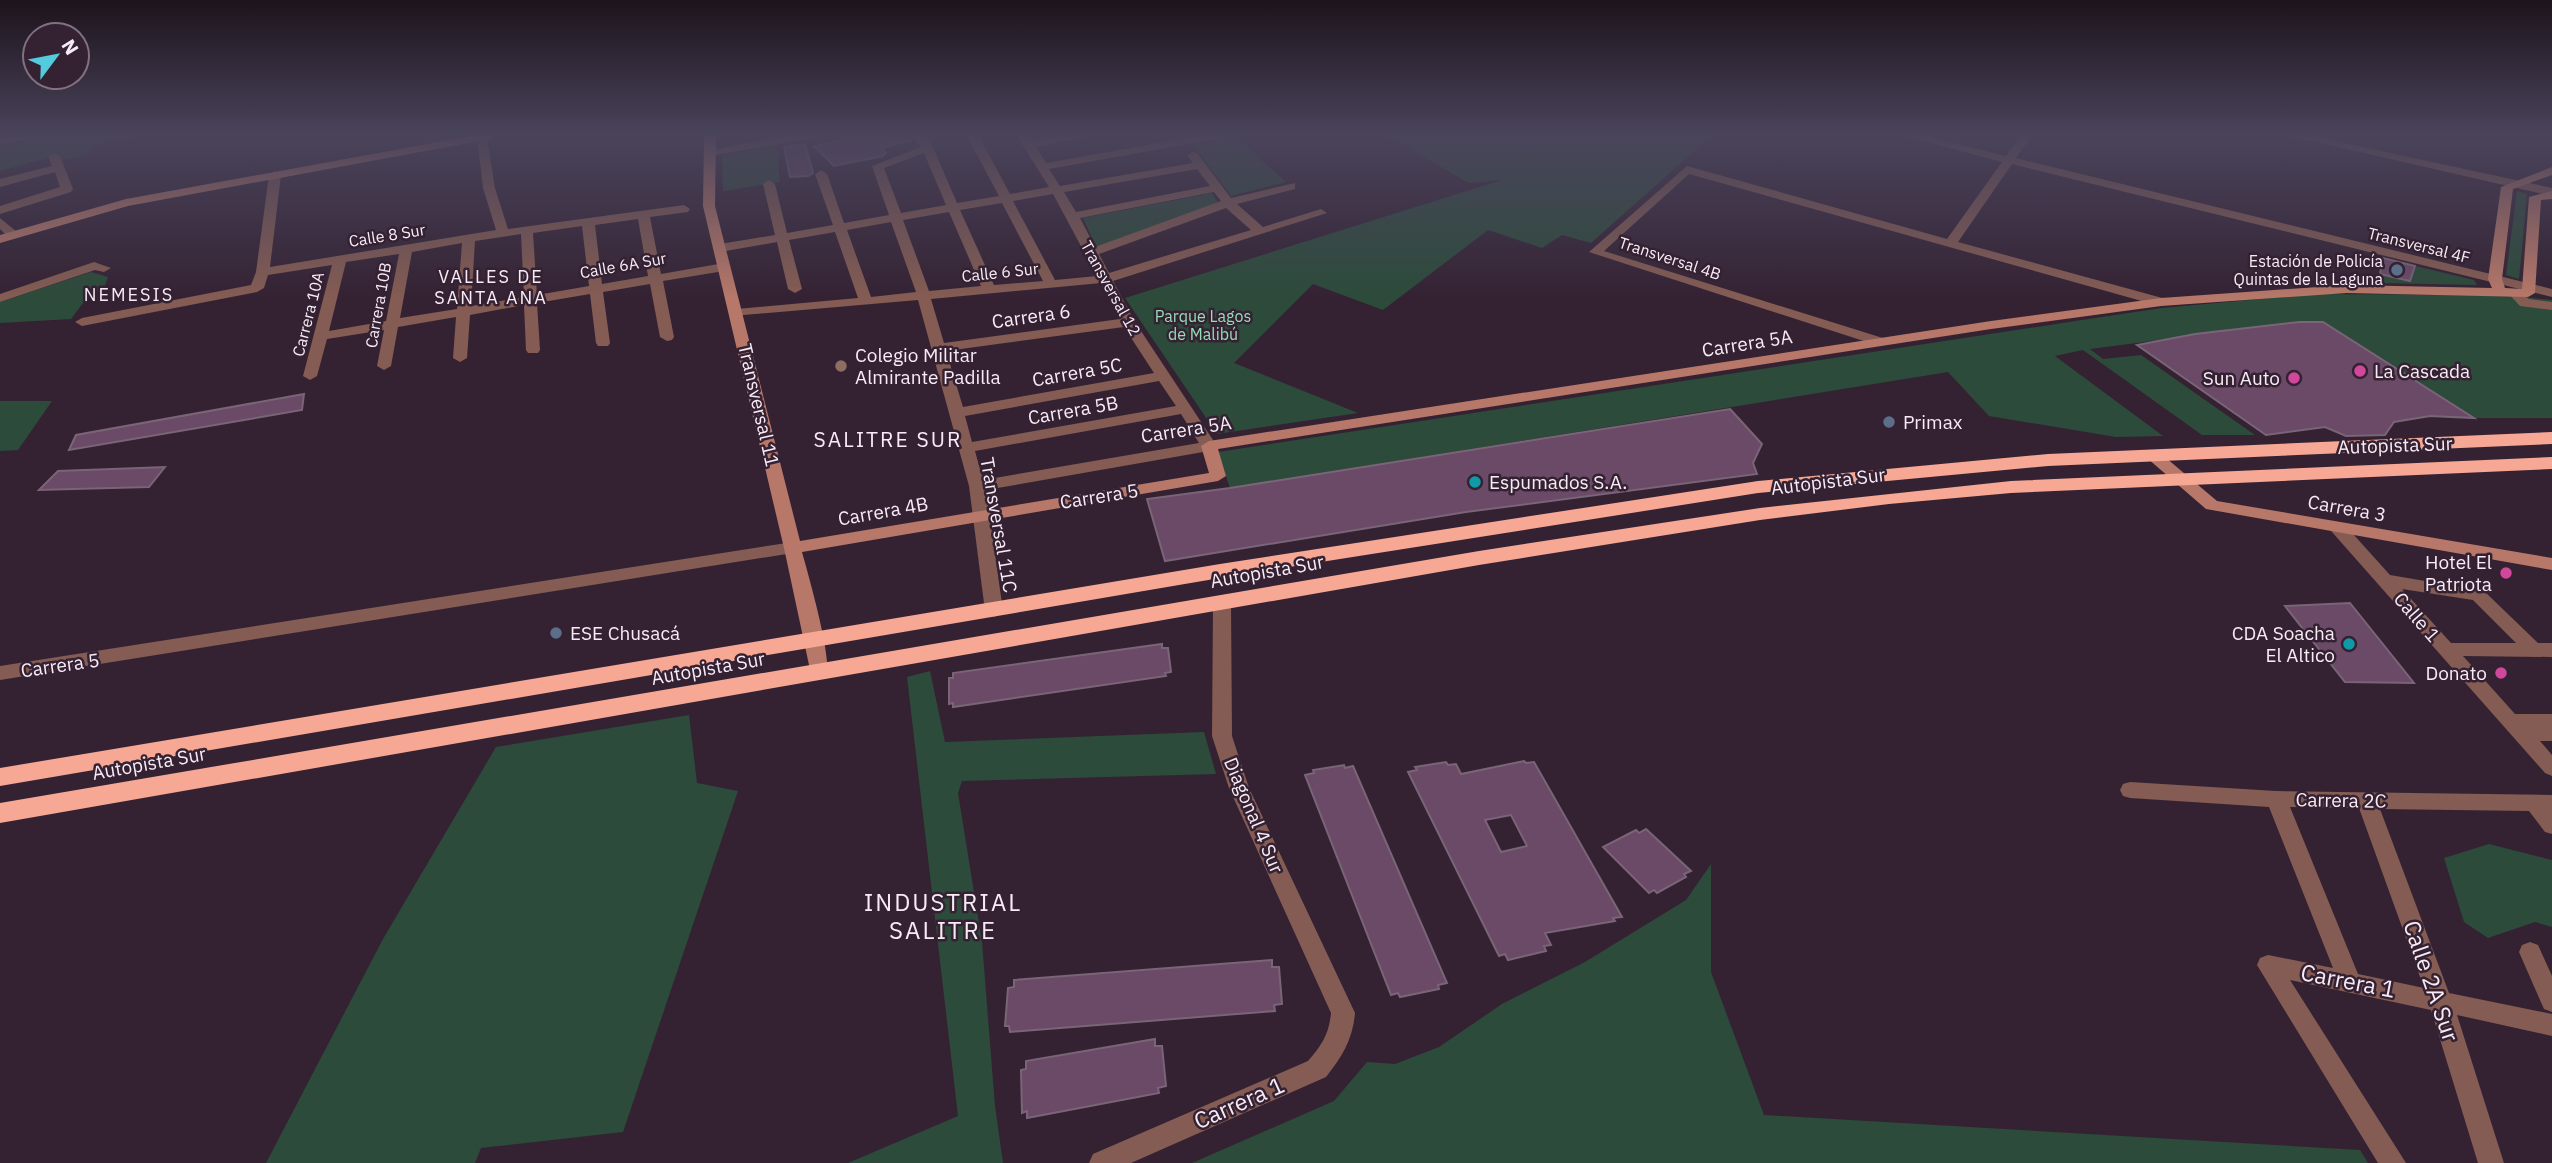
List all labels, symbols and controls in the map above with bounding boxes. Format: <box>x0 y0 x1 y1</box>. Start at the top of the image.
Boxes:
north arrow <box>21 21 91 91</box>
text: N <box>57 35 84 59</box>
street label: Calle 8 Sur <box>347 219 427 251</box>
street label: Transversal 4F <box>2366 223 2472 267</box>
street label: Transversal 4B <box>1616 232 1724 284</box>
street label: Transversal 12 <box>1077 237 1145 339</box>
street label: Calle 6A Sur <box>578 248 668 282</box>
place label: Estación de Policía Quintas de la Laguna <box>2234 251 2383 289</box>
street label: Calle 6 Sur <box>961 258 1040 286</box>
street label: Carrera 10B <box>361 261 395 349</box>
marker: Estación de Policía Quintas de la Laguna <box>2389 262 2405 278</box>
district label: VALLES DE SANTA ANA <box>434 265 548 309</box>
street label: Carrera 10A <box>288 270 328 358</box>
district label: NEMESIS <box>84 283 174 306</box>
street label: Carrera 6 <box>990 299 1072 333</box>
park label: Parque Lagos de Malibú <box>1155 306 1251 344</box>
street label: Carrera 5A <box>1700 324 1794 362</box>
street label: Transversal 11 <box>733 341 785 469</box>
place label: Colegio Militar Almirante Padilla <box>855 343 1001 389</box>
street label: Carrera 5C <box>1030 352 1124 392</box>
marker: Colegio Militar Almirante Padilla <box>833 358 849 374</box>
place label: La Cascada <box>2374 359 2470 383</box>
marker: La Cascada <box>2352 363 2368 379</box>
place label: Sun Auto <box>2203 366 2280 390</box>
marker: Sun Auto <box>2286 370 2302 386</box>
street label: Carrera 5B <box>1026 390 1120 430</box>
street label: Carrera 5A <box>1139 410 1233 448</box>
place label: Primax <box>1903 410 1963 434</box>
marker: Primax <box>1881 414 1897 430</box>
district label: SALITRE SUR <box>814 425 962 453</box>
street label: Autopista Sur <box>2337 431 2453 459</box>
street label: Transversal 11C <box>975 455 1023 595</box>
street label: Autopista Sur <box>1769 462 1887 500</box>
place label: Espumados S.A. <box>1489 470 1627 494</box>
marker: Espumados S.A. <box>1467 474 1483 490</box>
street label: Carrera 5 <box>1058 478 1140 514</box>
street label: Carrera 3 <box>2306 489 2388 527</box>
street label: Carrera 4B <box>836 491 930 531</box>
street label: Autopista Sur <box>1208 549 1326 593</box>
place label: Hotel El Patriota <box>2425 550 2492 596</box>
marker: Hotel El Patriota <box>2498 565 2514 581</box>
street label: Calle 1 <box>2389 587 2445 647</box>
place label: ESE Chusacá <box>570 621 680 645</box>
place label: CDA Soacha El Altico <box>2232 621 2335 667</box>
marker: ESE Chusacá <box>548 625 564 641</box>
marker: CDA Soacha El Altico <box>2341 636 2357 652</box>
street label: Autopista Sur <box>649 646 767 690</box>
street label: Carrera 5 <box>19 648 101 682</box>
place label: Donato <box>2425 661 2487 685</box>
marker: Donato <box>2493 665 2509 681</box>
street label: Autopista Sur <box>90 741 208 785</box>
street label: Diagonal 4 Sur <box>1219 753 1289 877</box>
street label: Carrera 2C <box>2295 787 2387 813</box>
district label: INDUSTRIAL SALITRE <box>864 886 1022 946</box>
street label: Calle 2A Sur <box>2397 916 2467 1046</box>
street label: Carrera 1 <box>2298 956 2398 1004</box>
street label: Carrera 1 <box>1189 1069 1288 1135</box>

